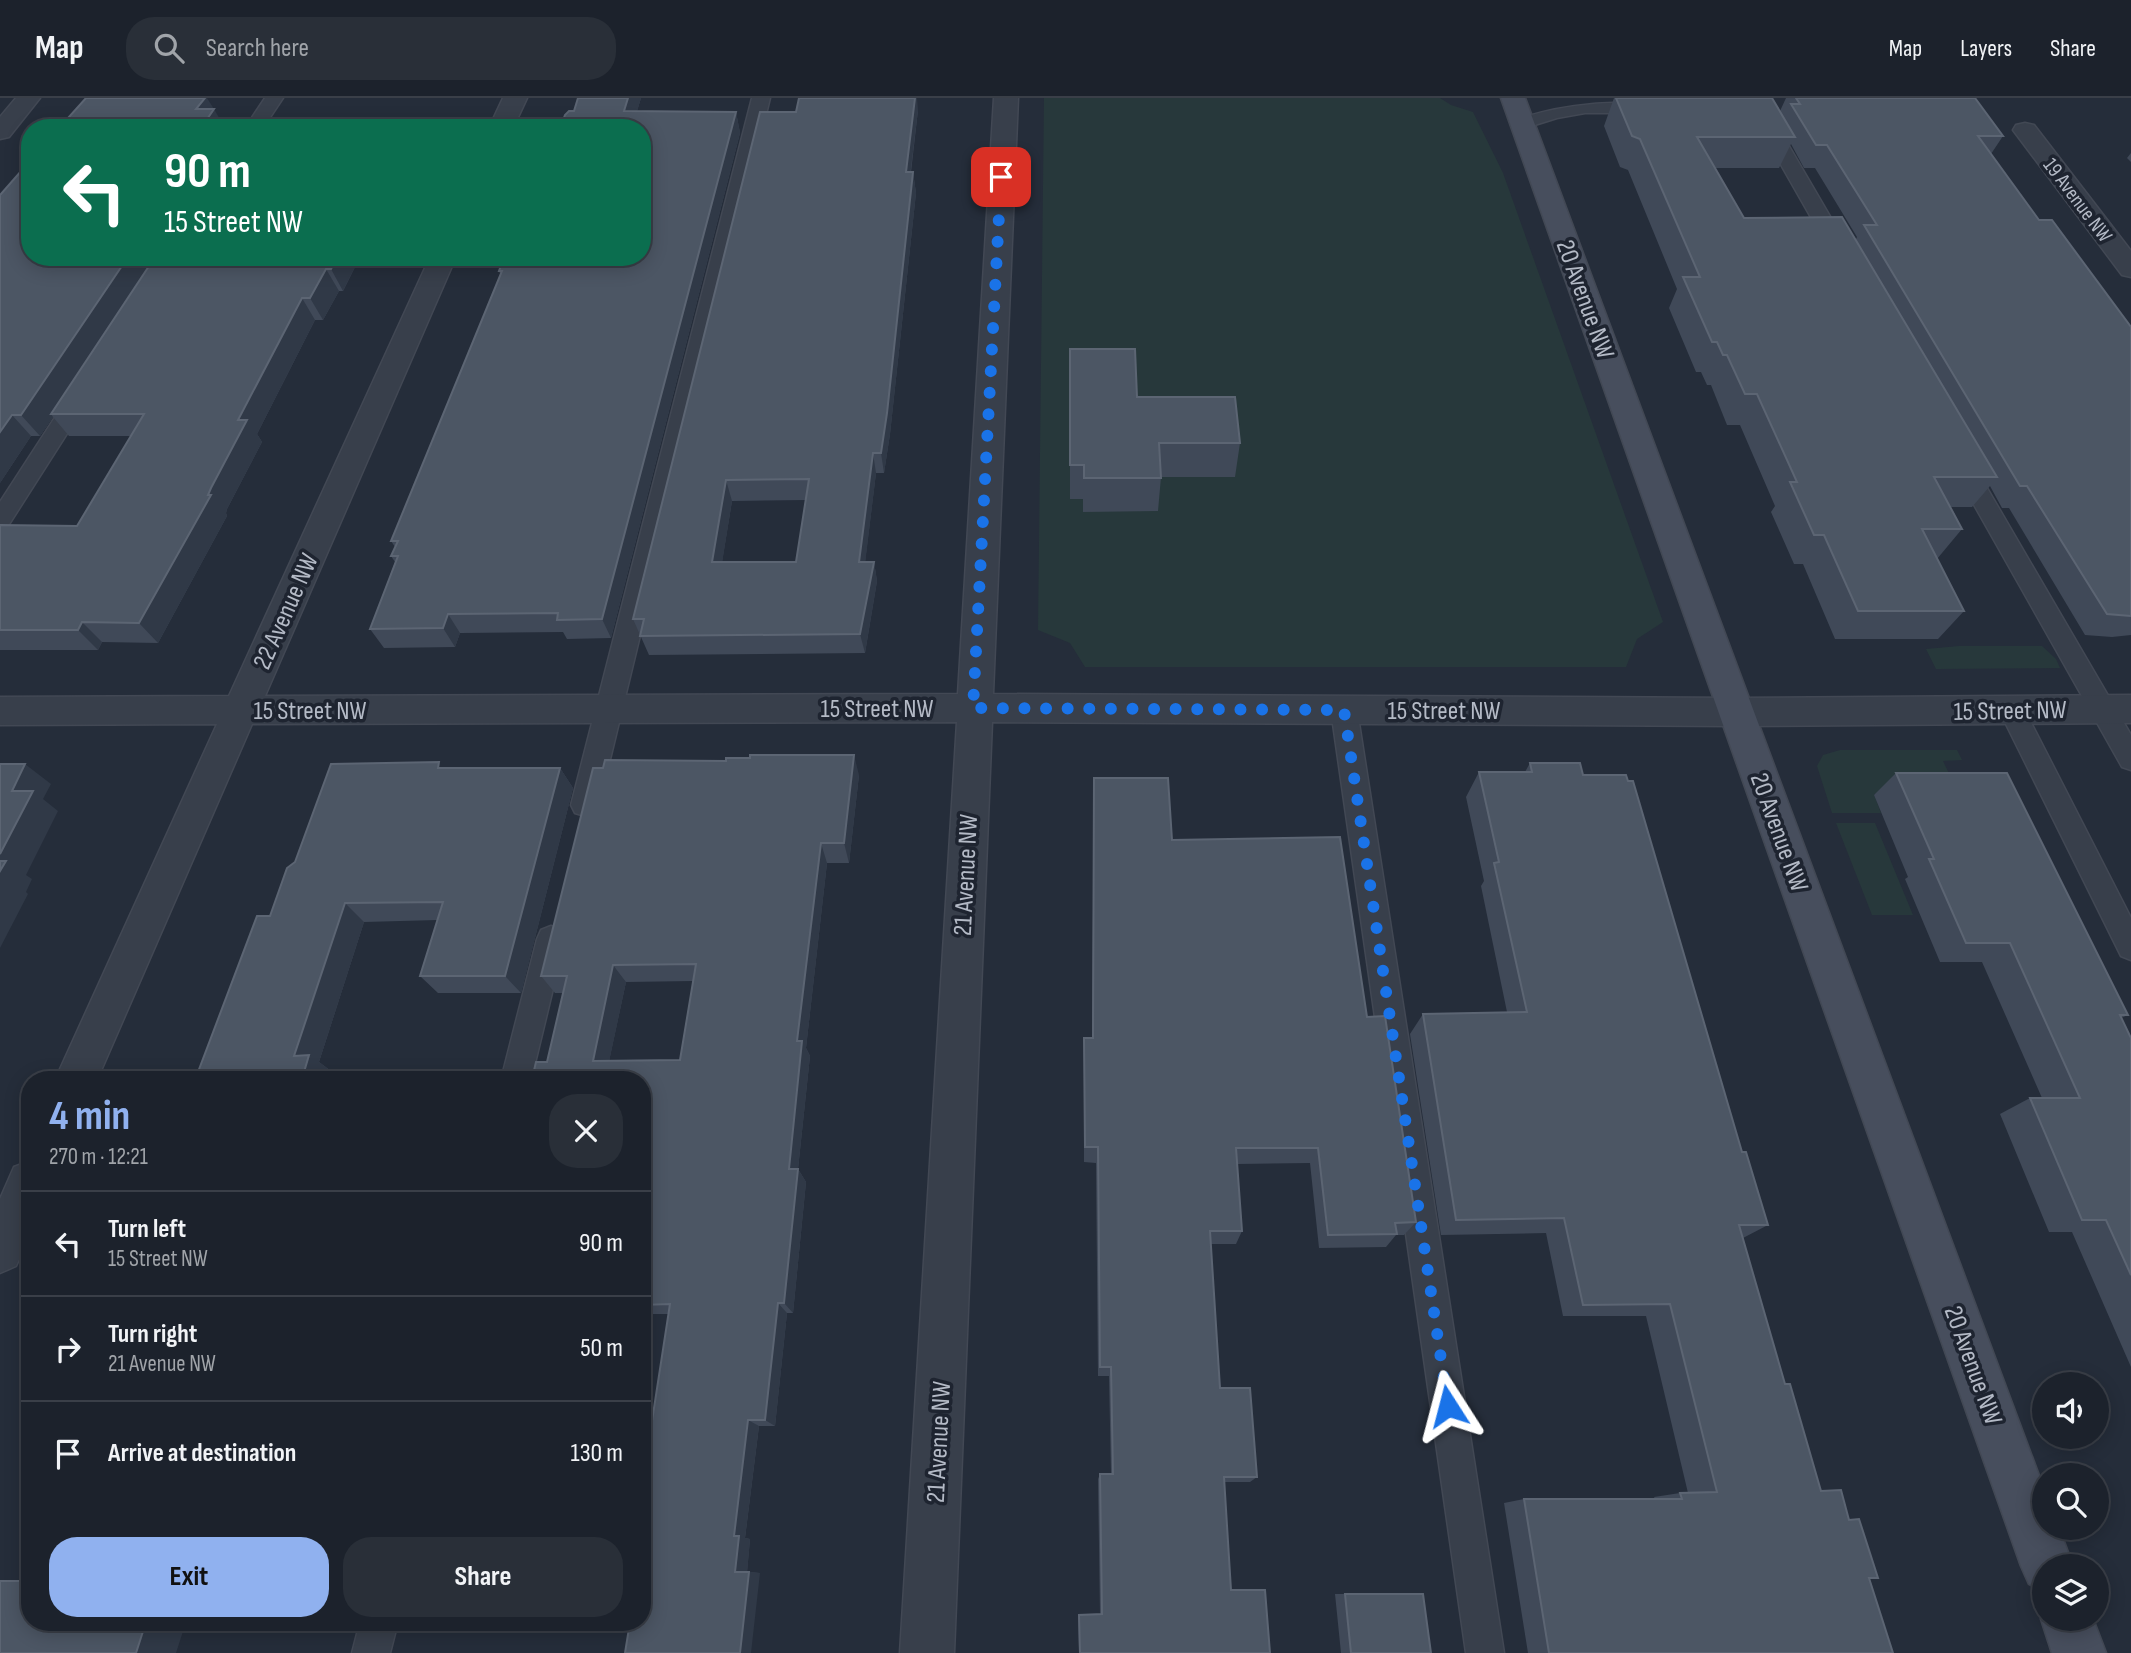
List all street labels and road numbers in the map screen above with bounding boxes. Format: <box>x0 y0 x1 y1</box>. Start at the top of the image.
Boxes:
street label: 19 Avenue NW <box>2038 153 2118 248</box>
street label: 20 Avenue NW <box>1549 236 1620 363</box>
street label: 22 Avenue NW <box>247 549 326 674</box>
street label: 15 Street NW <box>821 694 933 725</box>
street label: 15 Street NW <box>1953 695 2067 728</box>
street label: 15 Street NW <box>254 696 366 727</box>
street label: 15 Street NW <box>1388 696 1500 727</box>
street label: 20 Avenue NW <box>1743 769 1814 896</box>
street label: 21 Avenue NW <box>948 813 985 937</box>
street label: 20 Avenue NW <box>1937 1302 2008 1429</box>
street label: 21 Avenue NW <box>921 1380 958 1504</box>

